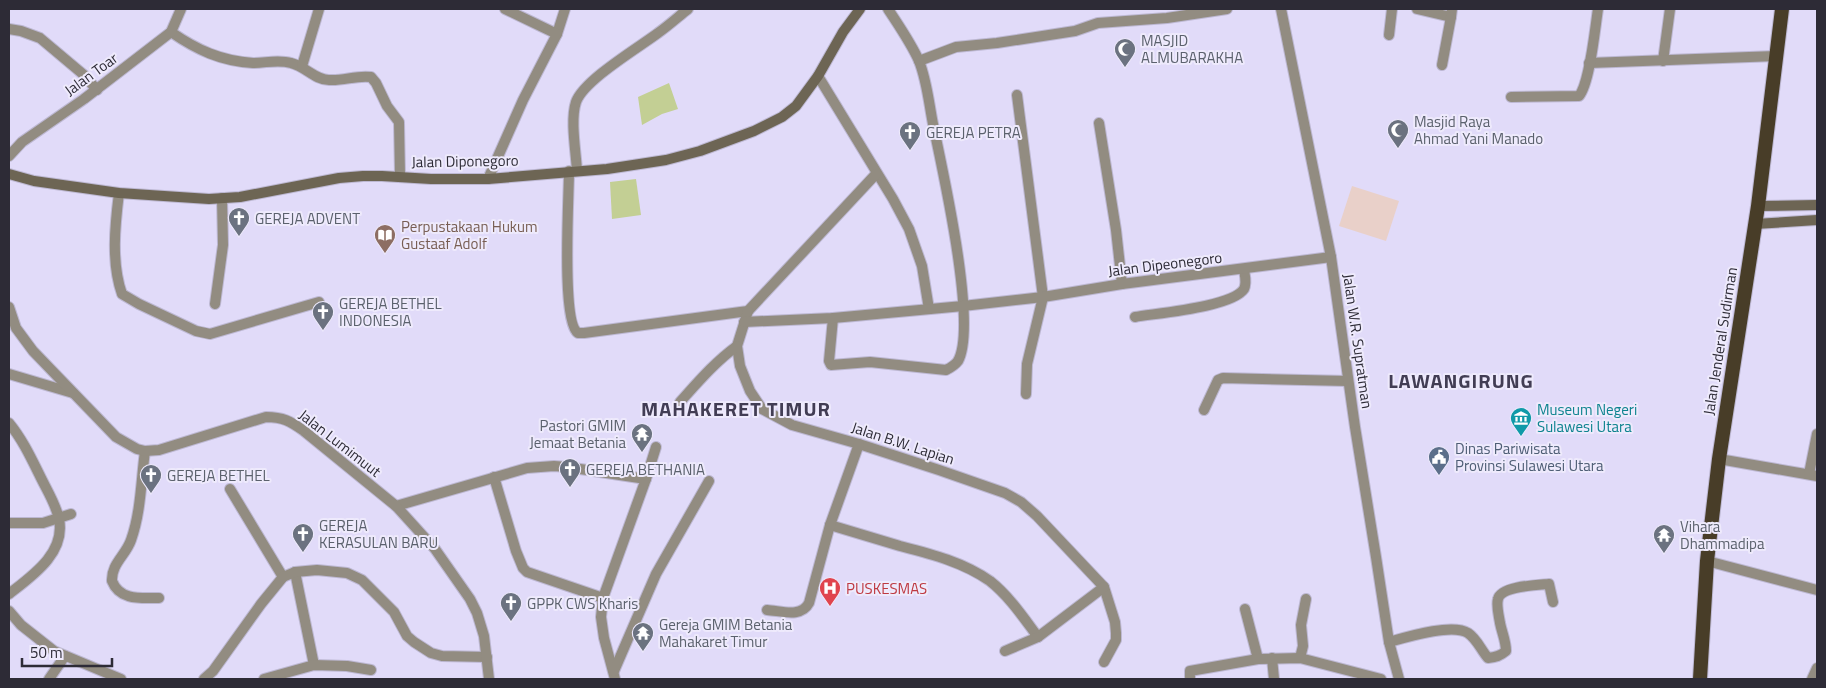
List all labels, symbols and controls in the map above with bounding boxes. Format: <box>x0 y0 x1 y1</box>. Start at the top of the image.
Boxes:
place label: MASJID ALMUBARAKHA <box>1141 29 1243 69</box>
mosque icon: MASJID ALMUBARAKHA <box>1113 37 1137 68</box>
street label: Jalan Toar <box>59 47 123 101</box>
place label: Masjid Raya Ahmad Yani Manado <box>1414 110 1543 150</box>
mosque icon: Masjid Raya Ahmad Yani Manado <box>1386 118 1410 149</box>
church icon: GEREJA PETRA <box>898 120 922 151</box>
place label: GEREJA PETRA <box>926 121 1021 144</box>
street label: Jalan Diponegoro <box>411 149 519 173</box>
church icon: GEREJA ADVENT <box>227 206 251 237</box>
place label: GEREJA ADVENT <box>255 207 360 230</box>
place label: Perpustakaan Hukum Gustaaf Adolf <box>401 215 538 255</box>
library icon: Perpustakaan Hukum Gustaaf Adolf <box>373 223 397 254</box>
street label: Jalan Dipeonegoro <box>1107 246 1223 282</box>
street label: Jalan Jenderal Sudirman <box>1697 265 1743 417</box>
street label: Jalan W.R. Supratman <box>1337 272 1379 410</box>
place label: GEREJA BETHEL INDONESIA <box>339 292 442 332</box>
church icon: GEREJA BETHEL INDONESIA <box>311 300 335 331</box>
district label: LAWANGIRUNG <box>1388 365 1534 396</box>
district label: MAHAKERET TIMUR <box>641 393 831 424</box>
place label: Museum Negeri Sulawesi Utara <box>1537 398 1637 438</box>
street label: Jalan Lumimuut <box>294 404 387 483</box>
museum icon: Museum Negeri Sulawesi Utara <box>1509 406 1533 437</box>
place label: Pastori GMIM Jemaat Betania <box>530 414 626 454</box>
street label: Jalan B.W. Lapian <box>849 416 957 470</box>
temple icon: Pastori GMIM Jemaat Betania <box>630 422 654 453</box>
place label: Dinas Pariwisata Provinsi Sulawesi Utara <box>1455 437 1604 477</box>
public building icon: Dinas Pariwisata Provinsi Sulawesi Utara <box>1427 445 1451 476</box>
church icon: GEREJA BETHANIA <box>558 457 582 488</box>
place label: GEREJA BETHANIA <box>586 458 705 481</box>
church icon: GEREJA BETHEL <box>139 463 163 494</box>
place label: GEREJA BETHEL <box>167 464 270 487</box>
place label: GEREJA KERASULAN BARU <box>319 514 438 554</box>
place label: Vihara Dhammadipa <box>1680 515 1765 555</box>
church icon: GEREJA KERASULAN BARU <box>291 522 315 553</box>
temple icon: Vihara Dhammadipa <box>1652 523 1676 554</box>
hospital icon: PUSKESMAS <box>818 576 842 607</box>
place label: PUSKESMAS <box>846 577 927 600</box>
church icon: GPPK CWS Kharis <box>499 591 523 622</box>
place label: GPPK CWS Kharis <box>527 592 638 615</box>
place label: Gereja GMIM Betania Mahakaret Timur <box>659 613 793 653</box>
temple icon: Gereja GMIM Betania Mahakaret Timur <box>631 621 655 652</box>
scale bar <box>22 636 112 668</box>
text: 50 m <box>30 641 63 664</box>

